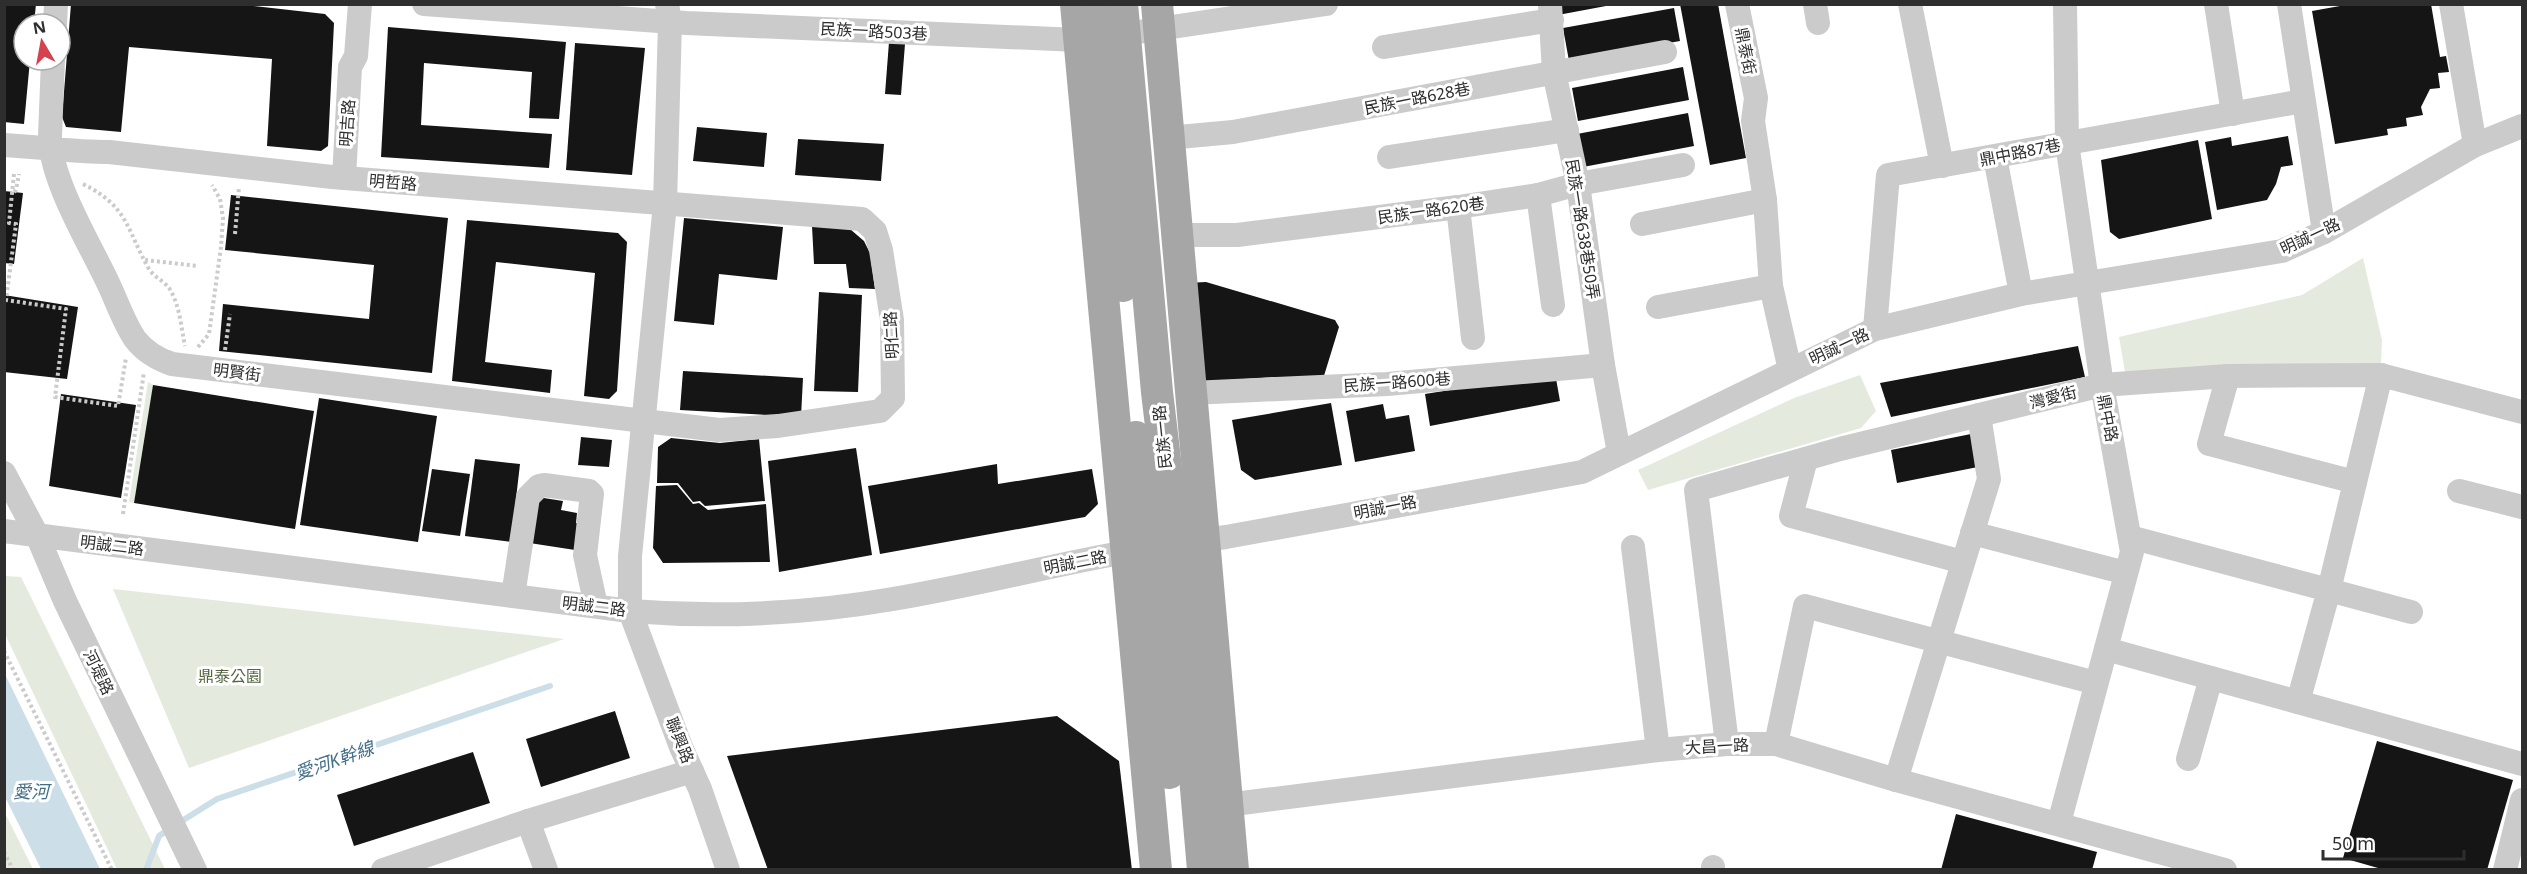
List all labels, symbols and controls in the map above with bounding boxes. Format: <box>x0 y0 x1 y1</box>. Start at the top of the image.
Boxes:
north arrow <box>12 12 72 72</box>
text: N <box>31 15 48 39</box>
street label: 民族一路503巷 <box>820 17 928 45</box>
street label: 鼎泰街 <box>1731 25 1761 77</box>
street label: 民族一路628巷 <box>1362 77 1472 119</box>
street label: 明吉路 <box>334 98 360 148</box>
street label: 鼎中路87巷 <box>1978 133 2062 171</box>
street label: 民族一路638巷50弄 <box>1561 157 1605 301</box>
street label: 明哲路 <box>368 169 418 195</box>
street label: 民族一路620巷 <box>1376 192 1486 228</box>
street label: 明誠一路 <box>2276 213 2344 259</box>
street label: 明仁路 <box>879 310 903 360</box>
street label: 明誠一路 <box>1805 323 1873 369</box>
street label: 明賢街 <box>212 358 262 386</box>
street label: 民族一路600巷 <box>1343 367 1451 397</box>
street label: 灣愛街 <box>2027 381 2079 413</box>
street label: 鼎中路 <box>2093 392 2123 444</box>
street label: 民族一路 <box>1148 404 1176 470</box>
street label: 明誠一路 <box>1351 490 1419 524</box>
street label: 明誠二路 <box>79 530 145 560</box>
street label: 明誠二路 <box>1041 545 1109 579</box>
street label: 明誠二路 <box>561 591 627 621</box>
street label: 河堤路 <box>79 646 119 698</box>
park label: 鼎泰公園 <box>198 665 262 687</box>
street label: 聯興路 <box>661 714 699 766</box>
street label: 大昌一路 <box>1684 733 1750 759</box>
water label: 愛河K幹線 <box>291 735 379 785</box>
water label: 愛河 <box>13 779 52 803</box>
scale bar <box>2323 823 2464 861</box>
text: 50 m <box>2332 831 2374 855</box>

